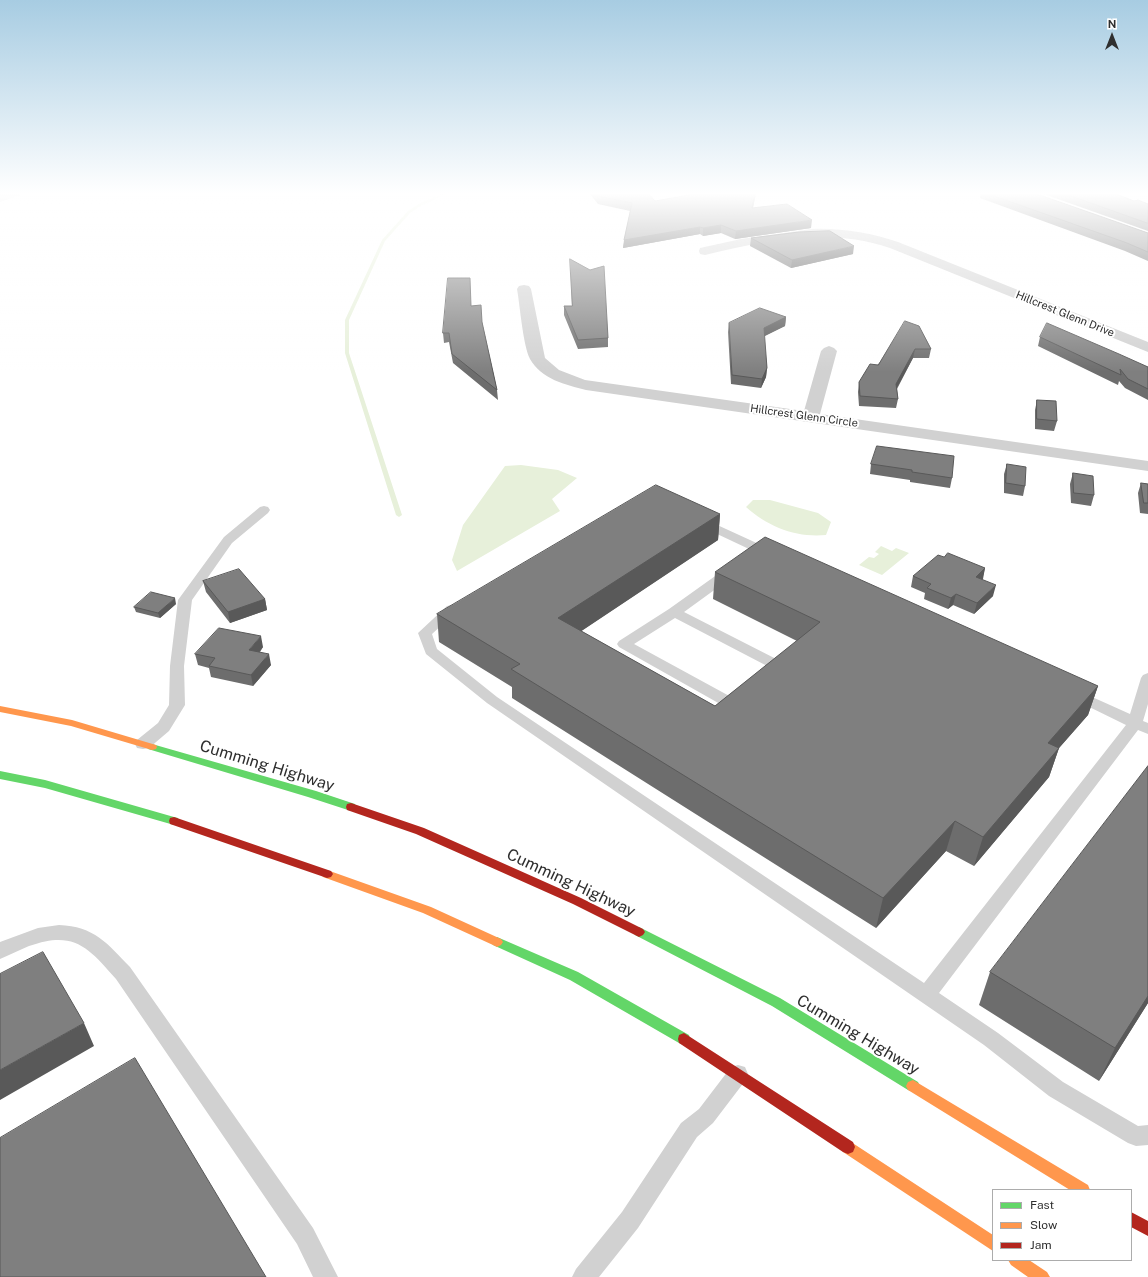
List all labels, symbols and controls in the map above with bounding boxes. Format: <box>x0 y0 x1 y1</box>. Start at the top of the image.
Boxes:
north arrow <box>1092 16 1132 56</box>
text: N <box>1108 18 1116 30</box>
street label: Hillcrest Glenn Drive <box>1014 288 1116 340</box>
street label: Hillcrest Glenn Circle <box>749 402 859 430</box>
street label: Cumming Highway <box>197 736 337 796</box>
street label: Cumming Highway <box>504 845 638 921</box>
street label: Cumming Highway <box>793 991 923 1079</box>
legend <box>992 1189 1132 1261</box>
text: Fast <box>1030 1198 1054 1212</box>
text: Slow <box>1030 1218 1057 1232</box>
text: Jam <box>1030 1238 1052 1252</box>

